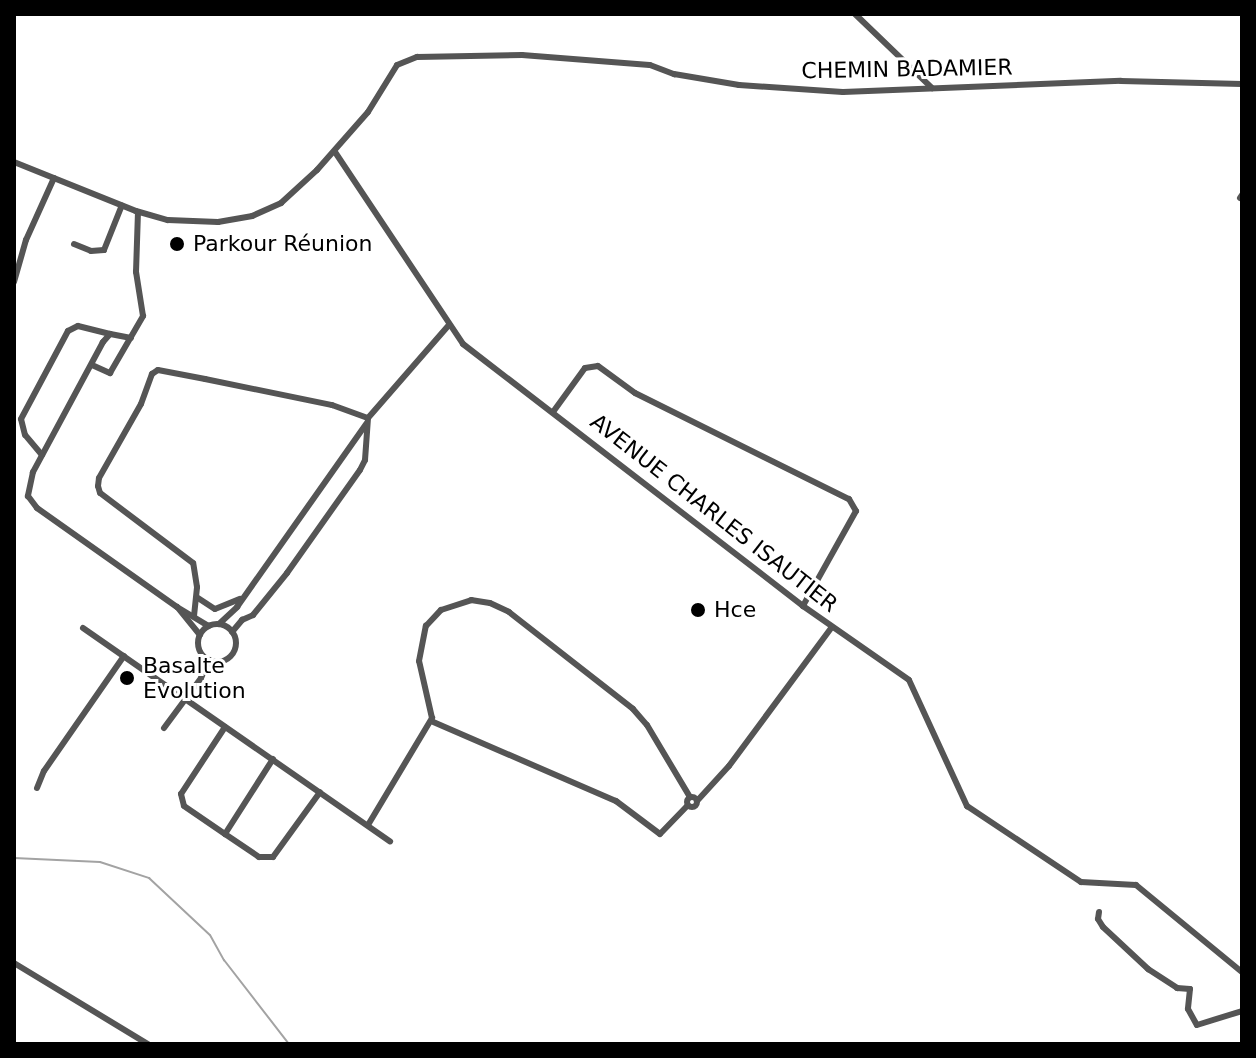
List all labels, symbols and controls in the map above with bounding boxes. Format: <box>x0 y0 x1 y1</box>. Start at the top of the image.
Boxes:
street label: CHEMIN BADAMIER <box>801 54 1013 84</box>
place label: Parkour Réunion <box>193 231 372 257</box>
marker: Parkour Réunion <box>168 235 186 253</box>
street label: AVENUE CHARLES ISAUTIER <box>585 408 843 618</box>
place label: Hce <box>714 597 756 623</box>
marker: Hce <box>689 601 707 619</box>
place label: Basalte Evolution <box>143 652 246 704</box>
marker: Basalte Evolution <box>118 669 136 687</box>

